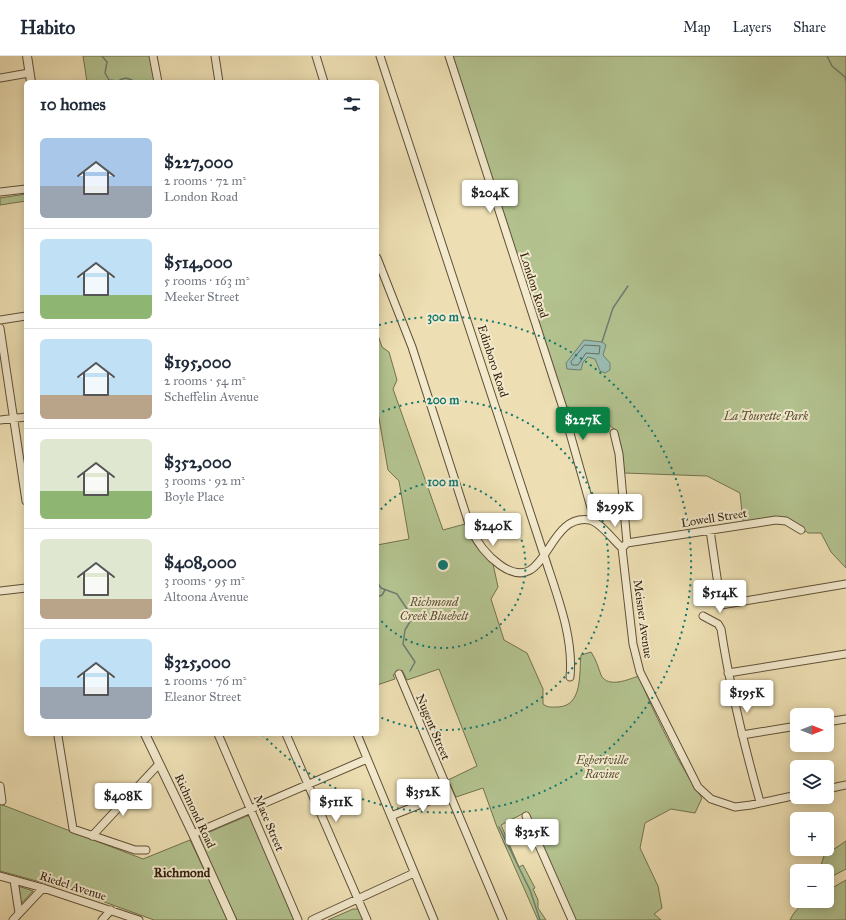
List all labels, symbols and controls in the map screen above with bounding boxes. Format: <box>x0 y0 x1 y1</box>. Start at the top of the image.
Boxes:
text: Habito <box>20 16 75 39</box>
text: Map <box>683 19 711 36</box>
text: Layers <box>733 19 771 36</box>
text: Share <box>793 19 826 36</box>
icon: filters <box>341 93 363 115</box>
text: 10 homes <box>40 94 106 115</box>
text: $227,000 <box>164 152 233 173</box>
icon: home <box>72 154 120 202</box>
text: 2 rooms · 72 m² <box>164 173 246 189</box>
pin: $204K <box>462 180 518 214</box>
text: $204K <box>471 185 509 201</box>
text: London Road <box>164 189 238 205</box>
street label: London Road <box>517 250 551 320</box>
text: $514,000 <box>164 252 233 273</box>
icon: home <box>72 255 120 303</box>
text: 5 rooms · 163 m² <box>164 273 249 289</box>
text: Meeker Street <box>164 289 239 305</box>
text: 300 m <box>427 310 460 325</box>
street label: Edinboro Road <box>475 323 511 399</box>
text: $195,000 <box>164 352 231 373</box>
icon: home <box>72 355 120 403</box>
text: 2 rooms · 54 m² <box>164 373 246 389</box>
text: Scheffelin Avenue <box>164 389 259 405</box>
text: 200 m <box>427 393 460 407</box>
pin: $227K <box>555 407 611 441</box>
park label: La Tourette Park <box>723 409 809 423</box>
text: $227K <box>565 412 601 428</box>
text: $352,000 <box>164 452 232 473</box>
icon: home <box>72 455 120 503</box>
text: 3 rooms · 92 m² <box>164 473 245 489</box>
text: 100 m <box>427 475 460 489</box>
text: Boyle Place <box>164 489 224 505</box>
pin: $299K <box>587 494 643 528</box>
text: $299K <box>596 499 634 515</box>
street label: Lowell Street <box>680 506 749 530</box>
pin: $240K <box>465 513 521 547</box>
text: $240K <box>474 518 512 534</box>
text: $408,000 <box>164 552 237 573</box>
icon: home <box>72 555 120 603</box>
centre of rings <box>436 558 450 572</box>
text: 3 rooms · 95 m² <box>164 573 245 589</box>
street label: Meisner Avenue <box>631 579 655 659</box>
pin: $514K <box>692 580 748 614</box>
text: $514K <box>702 585 738 601</box>
text: Altoona Avenue <box>164 589 248 605</box>
park label: Richmond Creek Bluebelt <box>400 595 469 623</box>
text: $325,000 <box>164 652 231 673</box>
icon: home <box>72 655 120 703</box>
text: 2 rooms · 76 m² <box>164 673 246 689</box>
pin: $195K <box>719 680 775 714</box>
text: $195K <box>729 685 765 701</box>
text: Eleanor Street <box>164 689 241 705</box>
street label: Nugent Street <box>412 692 453 763</box>
north arrow <box>790 708 834 752</box>
map controls <box>790 708 834 908</box>
park label: Egbertville Ravine <box>575 753 629 781</box>
button: layers <box>790 760 834 804</box>
street label: Richmond Road <box>172 772 218 850</box>
pin: $352K <box>395 779 451 813</box>
pin: $408K <box>95 783 151 817</box>
text: $352K <box>406 784 440 800</box>
text: $408K <box>104 788 142 804</box>
pin: $511K <box>308 789 364 823</box>
street label: Mace Street <box>251 793 287 854</box>
text: $511K <box>319 794 353 810</box>
button: + <box>790 812 834 856</box>
pin: $325K <box>504 819 560 853</box>
text: $325K <box>515 824 549 840</box>
button: − <box>790 864 834 908</box>
district label: Richmond <box>154 865 211 881</box>
street label: Riedel Avenue <box>38 869 108 903</box>

